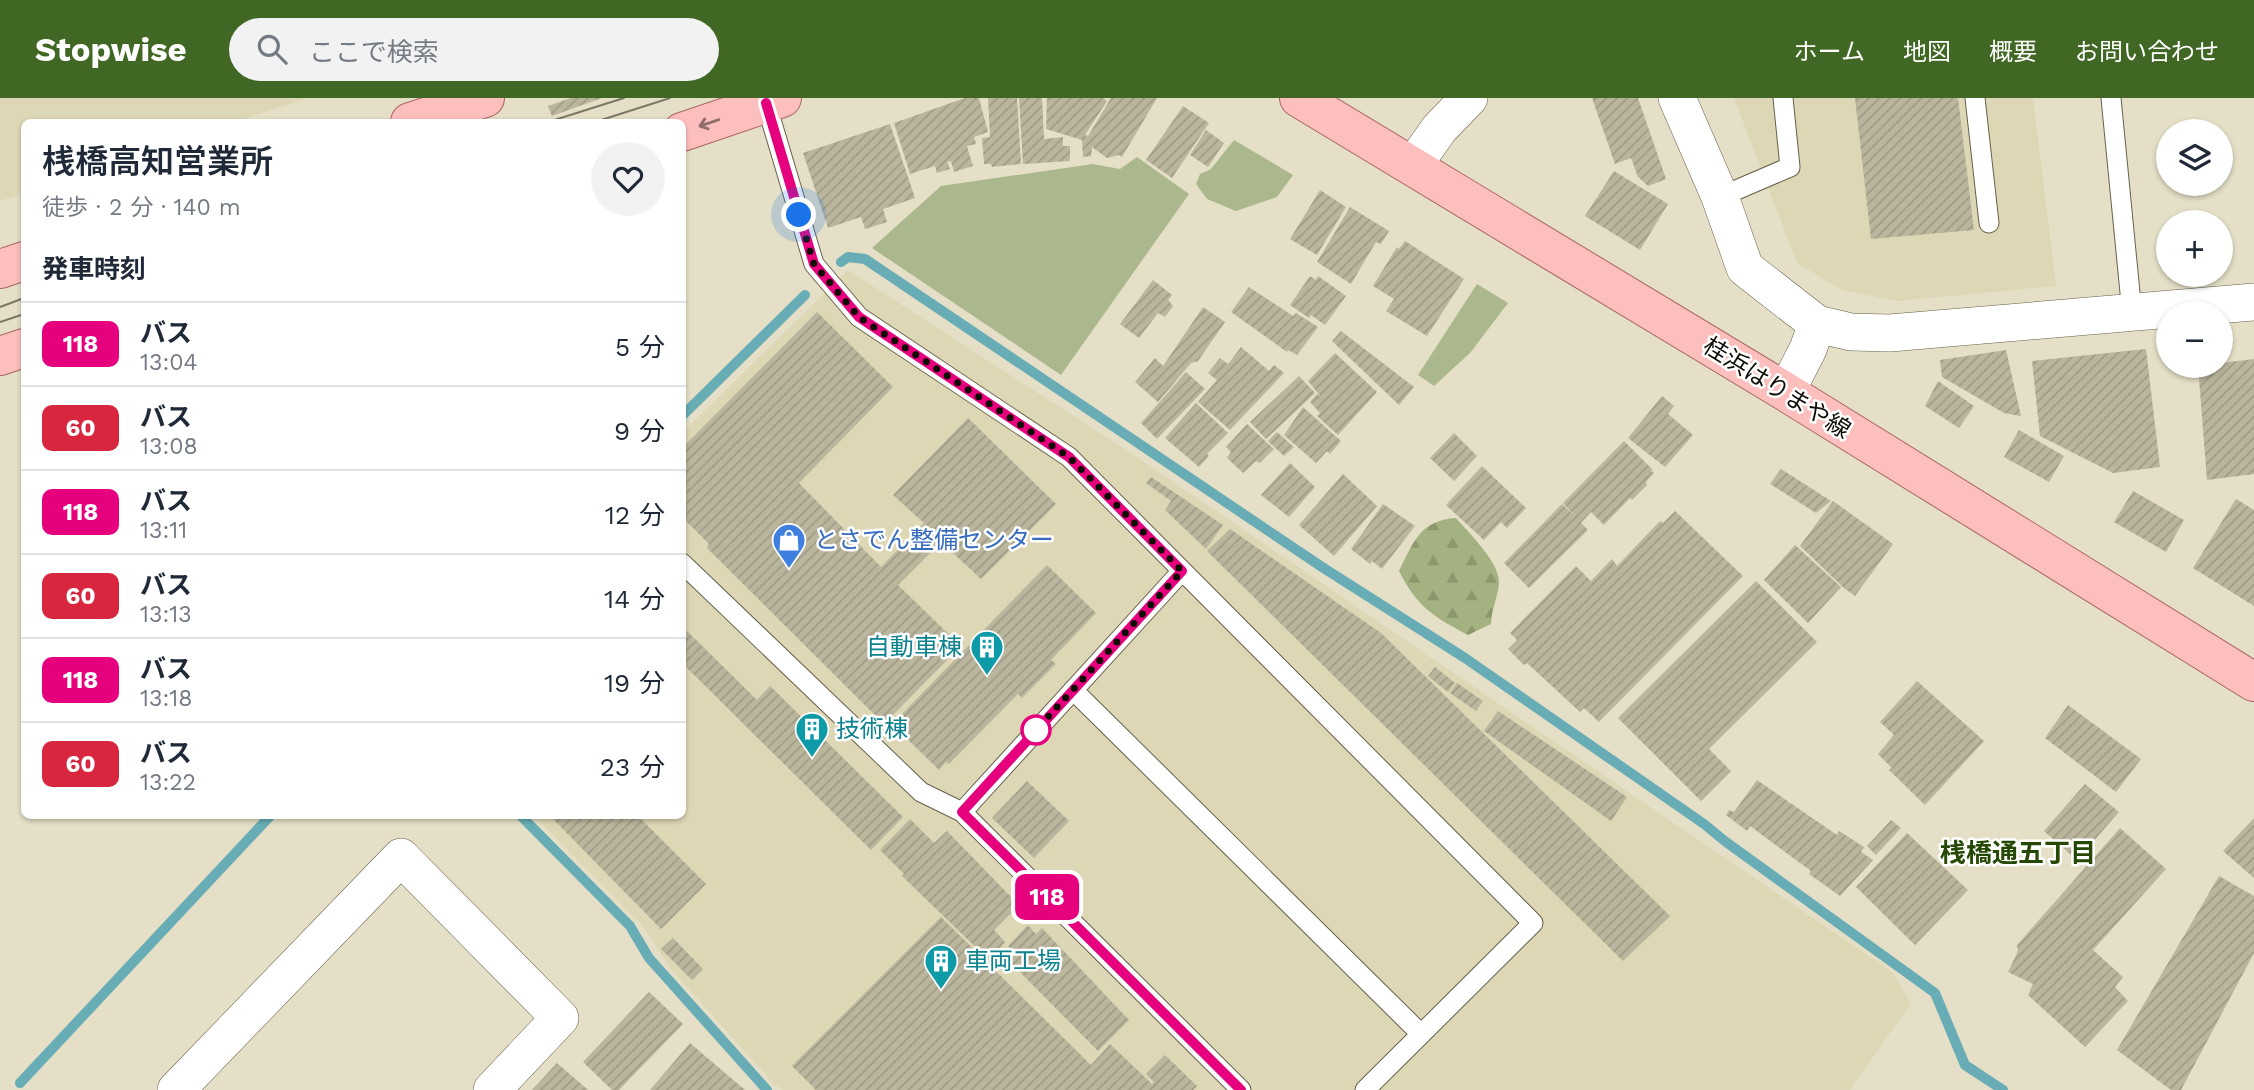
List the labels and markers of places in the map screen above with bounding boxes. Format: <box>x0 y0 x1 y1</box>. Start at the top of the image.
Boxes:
shop icon: とさでん整備センター <box>770 521 808 570</box>
place label: とさでん整備センター <box>814 526 1054 554</box>
building icon: 自動車棟 <box>968 628 1006 677</box>
place label: 自動車棟 <box>866 633 962 661</box>
building icon: 技術棟 <box>793 710 831 759</box>
place label: 技術棟 <box>836 715 908 743</box>
unlabelled marker <box>1021 715 1051 745</box>
building icon: 車両工場 <box>922 942 960 991</box>
place label: 車両工場 <box>965 947 1061 975</box>

